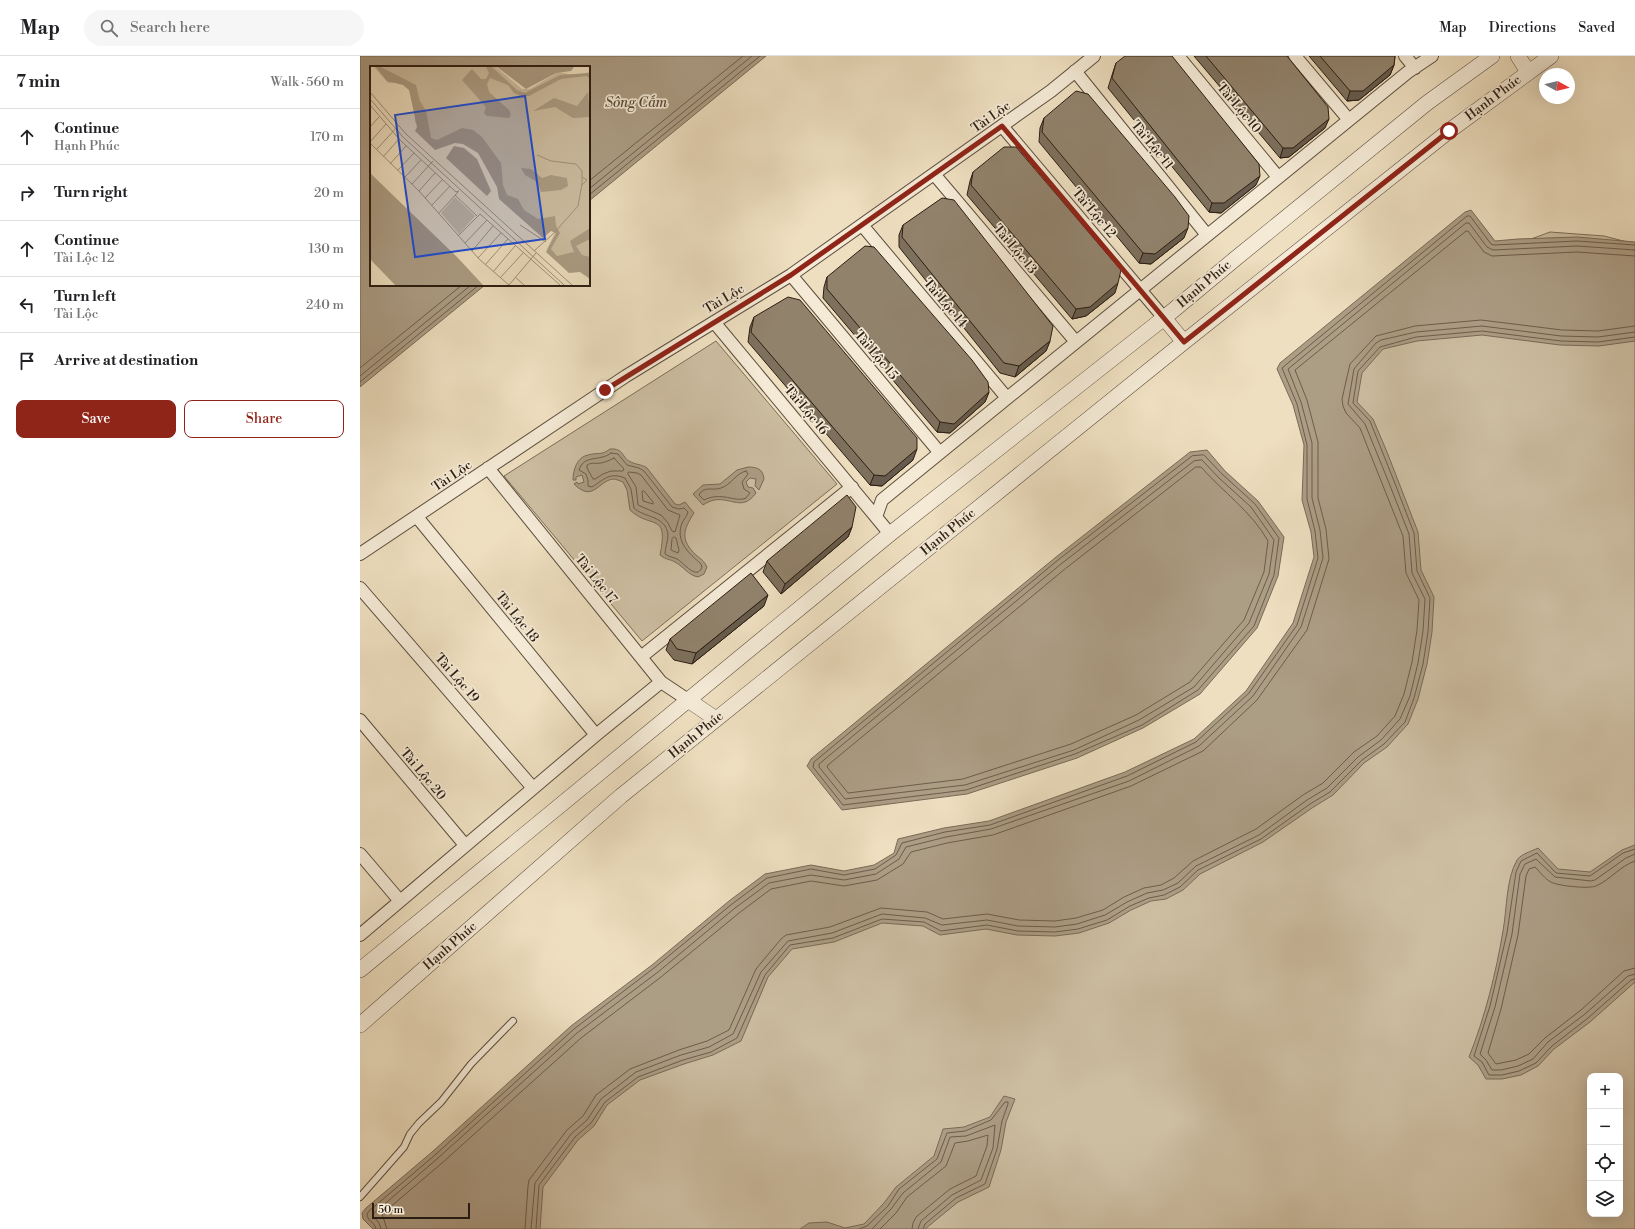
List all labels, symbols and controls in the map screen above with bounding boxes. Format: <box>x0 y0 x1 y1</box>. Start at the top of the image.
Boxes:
search box <box>84 10 364 46</box>
text: Map <box>20 16 60 40</box>
icon: search <box>98 17 120 39</box>
text: Search here <box>130 18 210 37</box>
text: Map <box>1439 19 1467 37</box>
text: Directions <box>1489 19 1556 37</box>
text: Saved <box>1578 19 1615 37</box>
inset map <box>370 66 590 286</box>
north arrow <box>1539 68 1575 104</box>
text: 7 min <box>16 71 60 93</box>
street label: Hạnh Phúc <box>1462 72 1524 124</box>
text: Walk · 560 m <box>271 74 344 90</box>
street label: Tài Lộc 10 <box>1213 80 1265 137</box>
water label: Sông Cấm <box>605 94 668 112</box>
street label: Tài Lộc <box>968 97 1014 136</box>
street label: Tài Lộc 11 <box>1127 117 1177 173</box>
text: Continue <box>54 119 119 138</box>
route start <box>1440 122 1458 140</box>
icon: ahead <box>16 126 38 148</box>
text: 170 m <box>310 129 344 145</box>
text: Hạnh Phúc <box>54 138 120 154</box>
icon: right <box>16 182 38 204</box>
text: Turn right <box>54 183 128 202</box>
text: 20 m <box>314 185 344 201</box>
street label: Tài Lộc 12 <box>1068 185 1120 241</box>
street label: Tài Lộc 13 <box>990 221 1040 277</box>
text: Continue <box>54 231 119 250</box>
icon: ahead <box>16 238 38 260</box>
text: 130 m <box>309 241 344 257</box>
text: Tài Lộc 12 <box>54 250 114 266</box>
street label: Hạnh Phúc <box>1174 256 1235 311</box>
street label: Tài Lộc 14 <box>920 275 971 331</box>
street label: Tài Lộc <box>701 280 748 317</box>
text: Turn left <box>54 287 116 306</box>
icon: left <box>16 294 38 316</box>
text: 240 m <box>306 297 344 313</box>
text: Tài Lộc <box>54 306 98 322</box>
street label: Tài Lộc 15 <box>851 327 901 383</box>
icon: arrive <box>16 350 38 372</box>
text: Arrive at destination <box>54 351 198 370</box>
route end <box>596 381 614 399</box>
street label: Tài Lộc 16 <box>781 382 832 438</box>
button: Save <box>16 400 176 438</box>
button: Share <box>184 400 344 438</box>
street label: Tài Lộc <box>429 457 475 495</box>
street label: Hạnh Phúc <box>917 505 979 559</box>
street label: Tài Lộc 17 <box>571 551 621 607</box>
street label: Tài Lộc 18 <box>492 588 542 646</box>
street label: Tài Lộc 19 <box>431 650 483 706</box>
street label: Hạnh Phúc <box>665 708 727 762</box>
street label: Tài Lộc 20 <box>397 745 450 804</box>
street label: Hạnh Phúc <box>420 918 480 974</box>
map controls <box>1587 1073 1623 1217</box>
button: + <box>1587 1073 1623 1109</box>
button: − <box>1587 1109 1623 1145</box>
button: locate <box>1587 1145 1623 1181</box>
button: layers <box>1587 1181 1623 1217</box>
scale bar <box>372 1201 470 1220</box>
text: 50 m <box>378 1203 403 1217</box>

